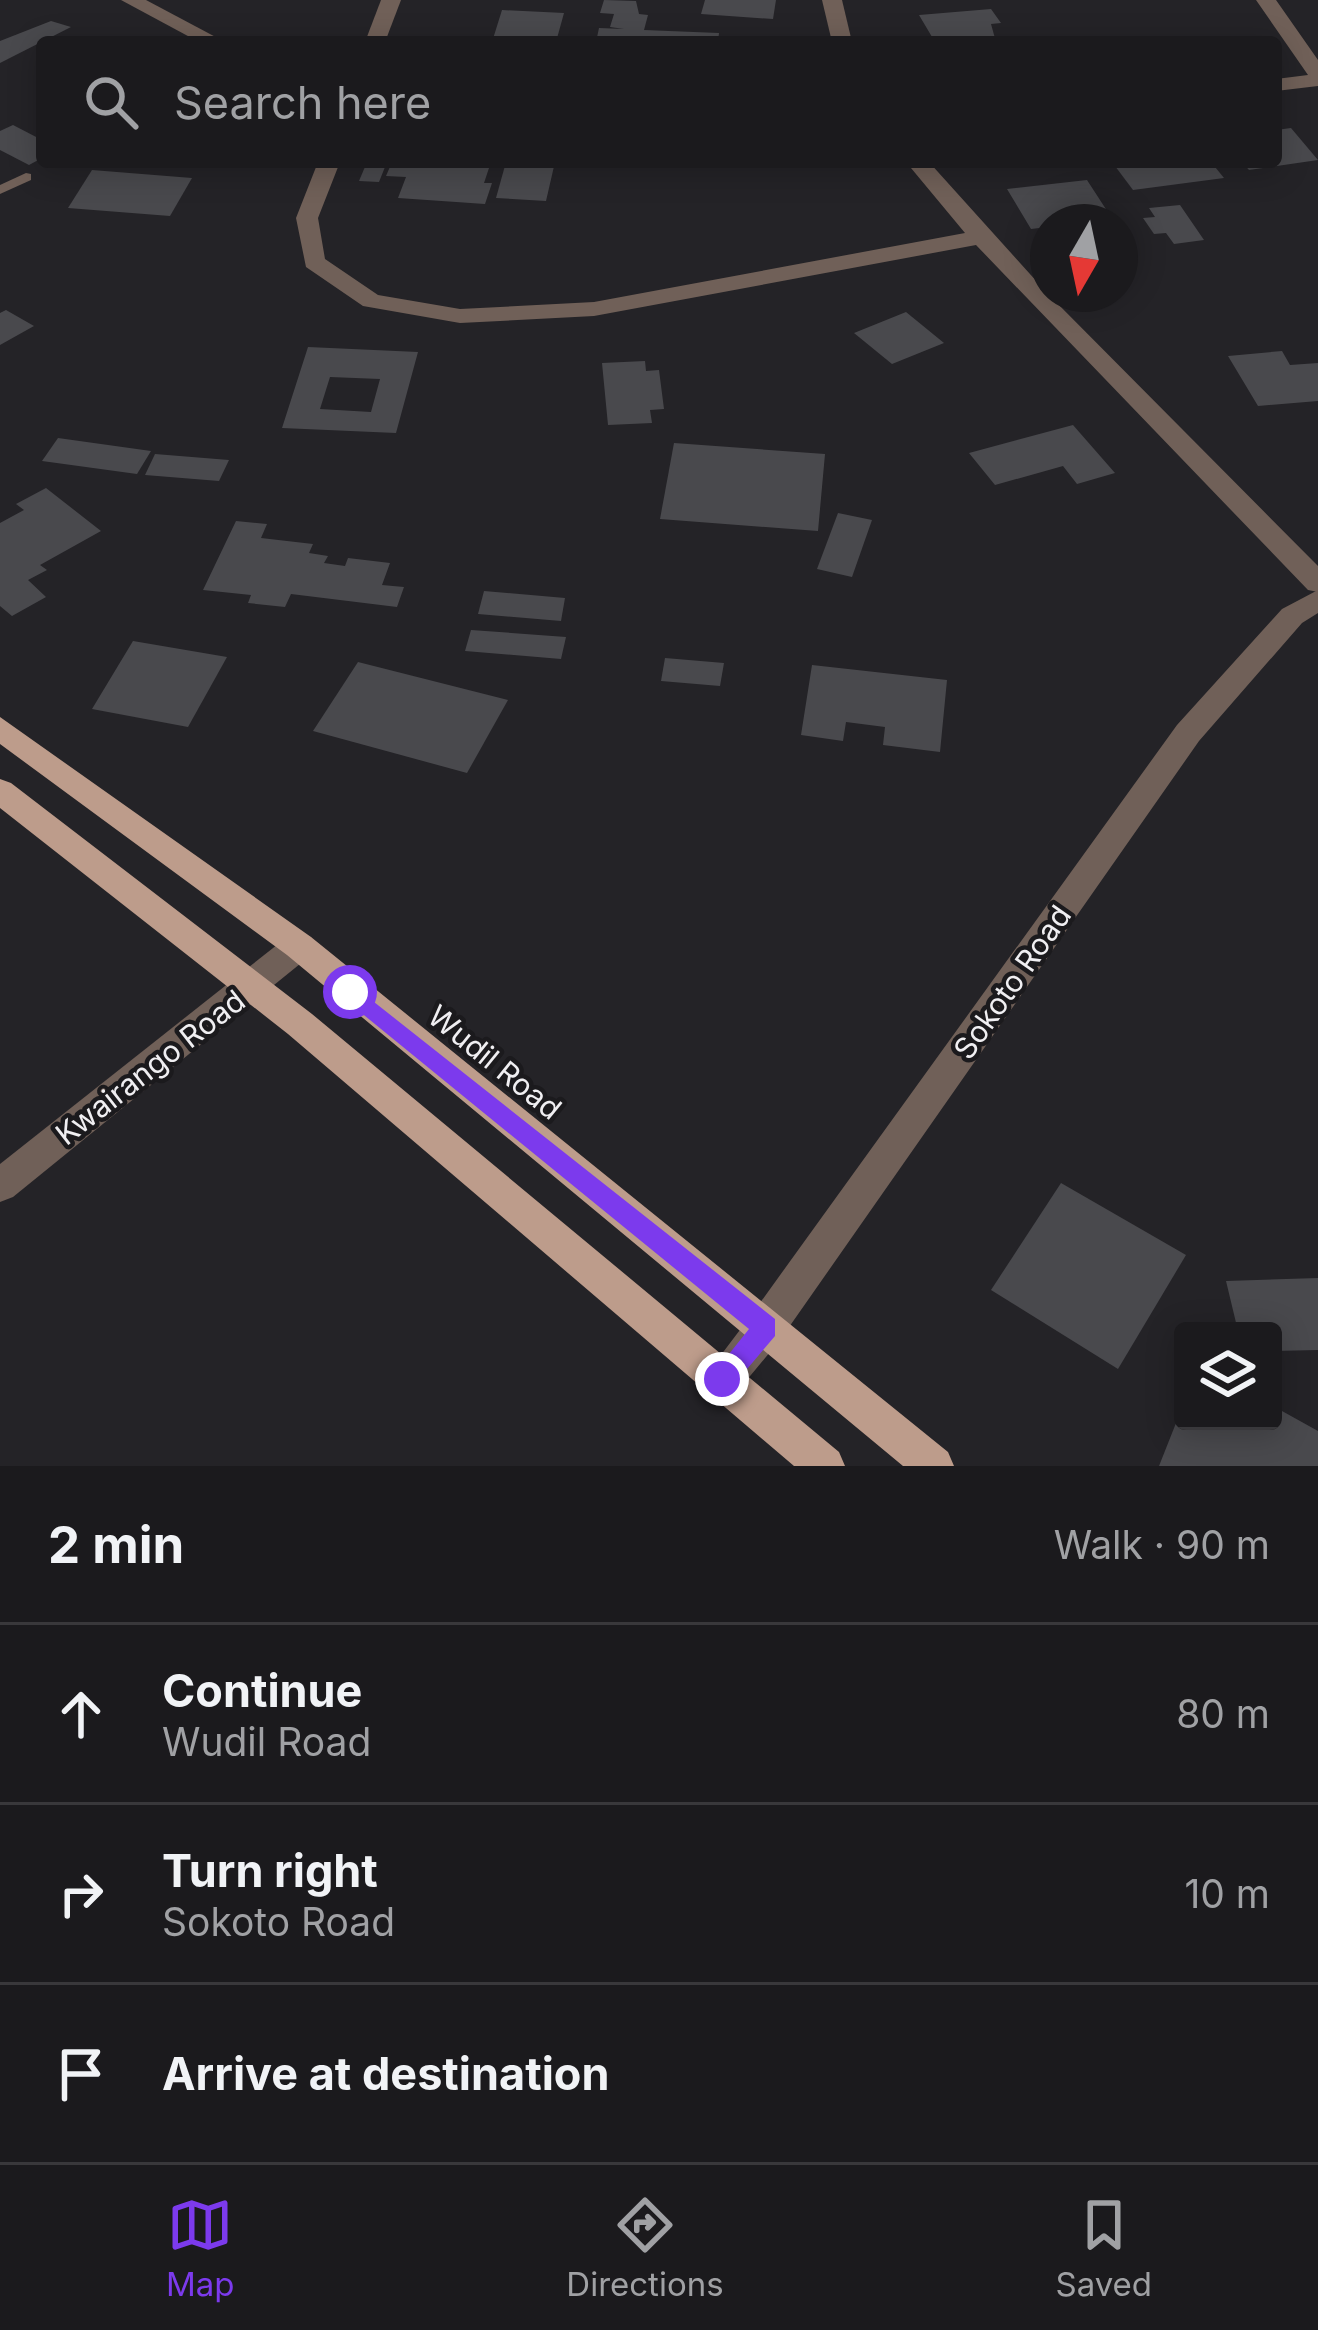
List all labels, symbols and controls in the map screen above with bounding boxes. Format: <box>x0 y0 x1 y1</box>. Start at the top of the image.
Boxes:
search box <box>36 36 1282 168</box>
icon: search <box>78 69 144 135</box>
text: Search here <box>174 75 431 130</box>
north arrow <box>1030 204 1138 312</box>
street label: Sokoto Road <box>946 898 1078 1066</box>
route start <box>323 965 377 1019</box>
street label: Kwairango Road <box>48 982 252 1152</box>
street label: Wudil Road <box>421 997 569 1127</box>
map controls <box>1174 1322 1282 1430</box>
button: layers <box>1174 1322 1282 1430</box>
route end <box>695 1352 749 1406</box>
text: 2 min <box>48 1514 184 1575</box>
text: Walk · 90 m <box>1054 1521 1270 1568</box>
text: Continue <box>162 1663 362 1718</box>
icon: ahead <box>48 1681 114 1747</box>
text: 80 m <box>1176 1690 1270 1737</box>
text: Wudil Road <box>162 1718 371 1765</box>
text: Turn right <box>162 1843 378 1898</box>
icon: right <box>48 1861 114 1927</box>
text: 10 m <box>1184 1870 1270 1917</box>
text: Sokoto Road <box>162 1898 395 1945</box>
icon: arrive <box>48 2041 114 2107</box>
text: Arrive at destination <box>162 2046 609 2101</box>
tab: Map <box>166 2192 234 2304</box>
tab: Directions <box>566 2192 724 2304</box>
tab: Saved <box>1055 2192 1152 2304</box>

